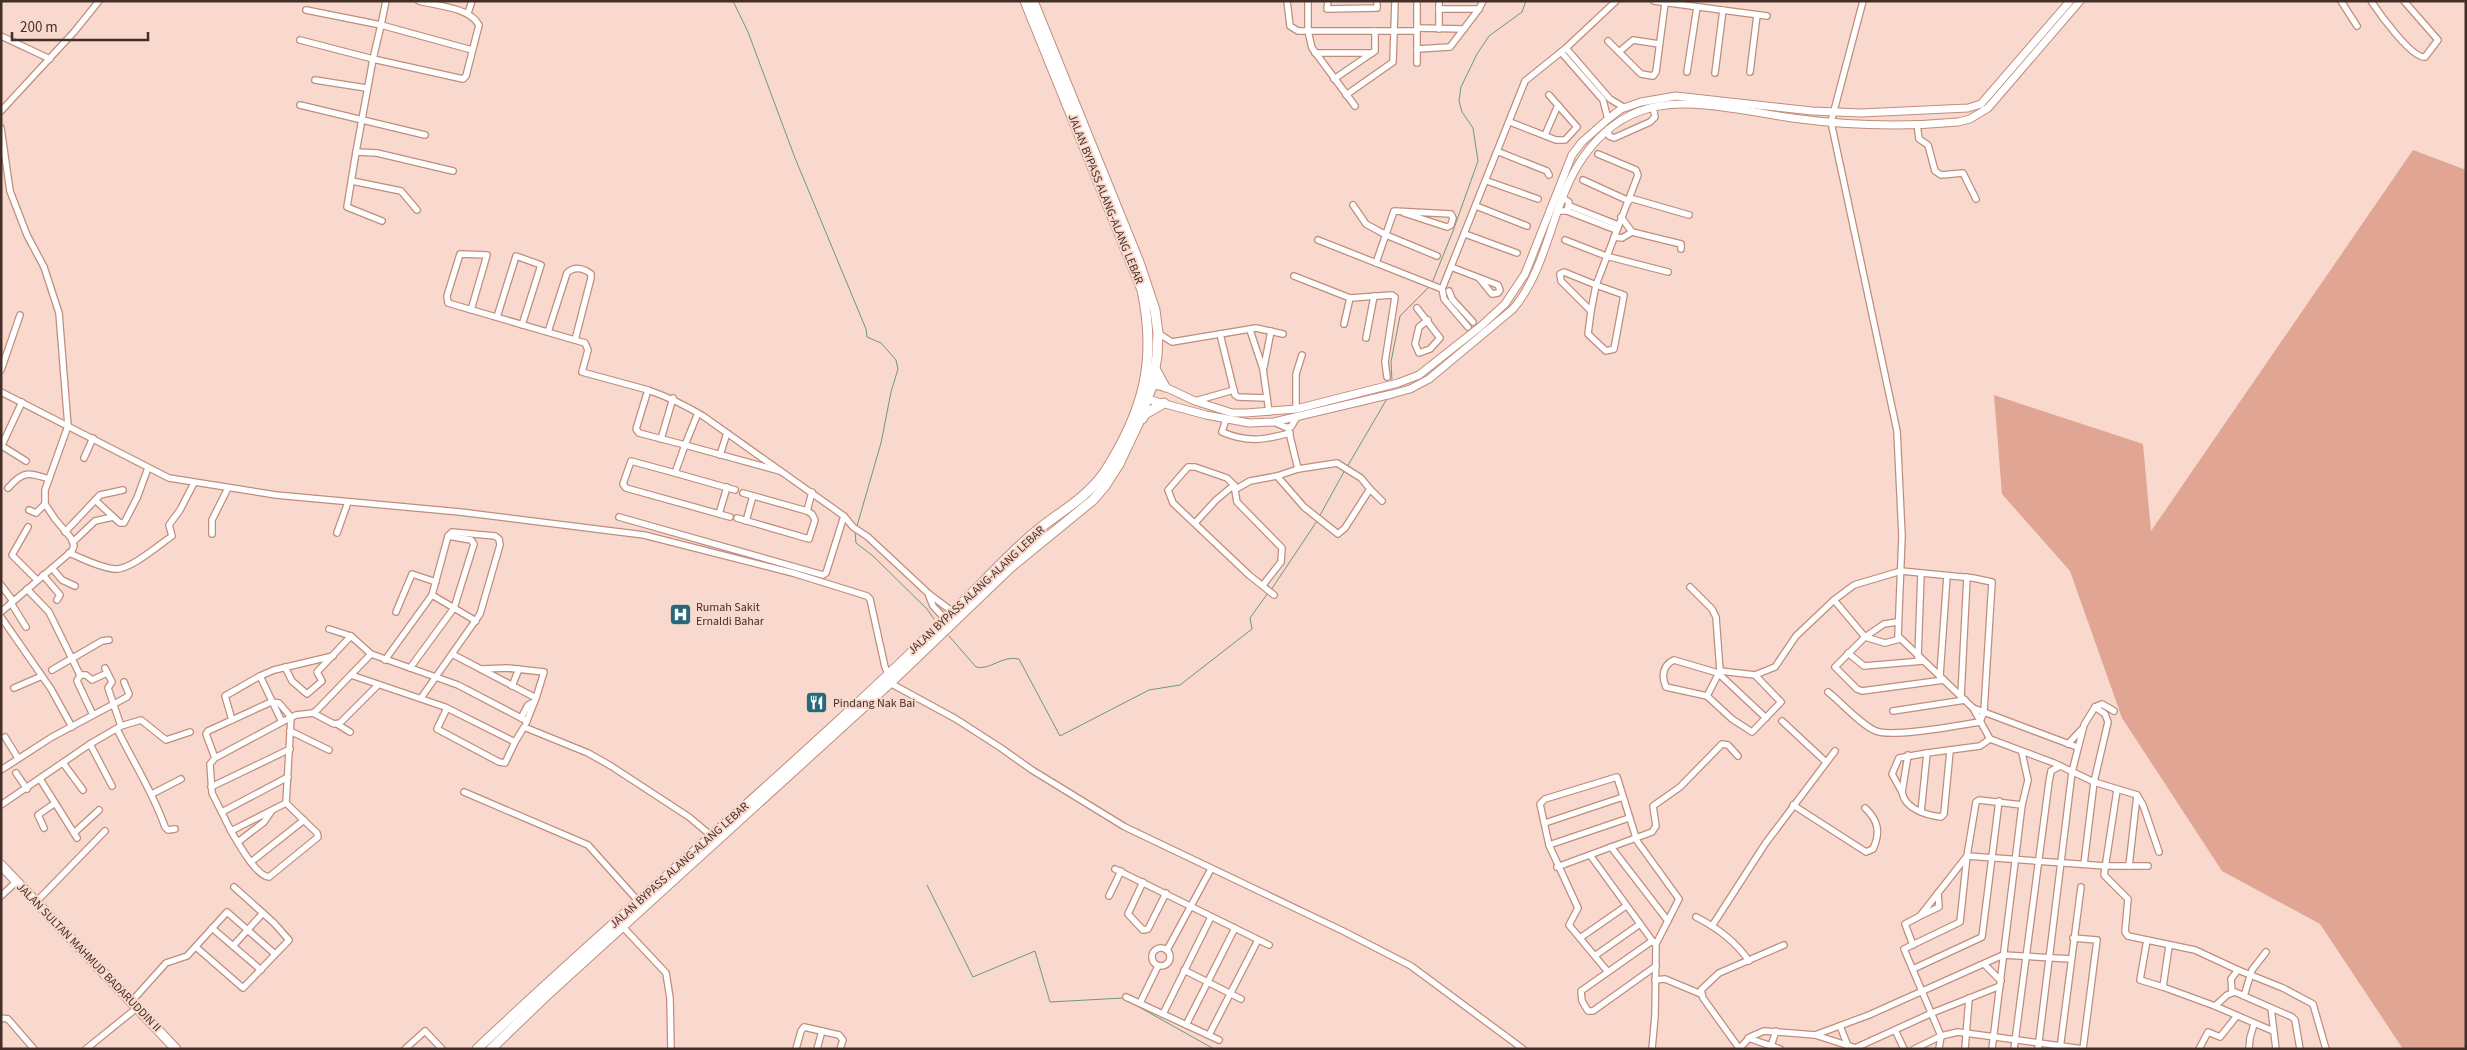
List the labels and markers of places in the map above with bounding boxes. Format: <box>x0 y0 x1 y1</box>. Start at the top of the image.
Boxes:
place label: Rumah Sakit Ernaldi Bahar <box>696 599 765 630</box>
hospital icon: Rumah Sakit Ernaldi Bahar <box>668 602 692 626</box>
restaurant icon: Pindang Nak Bai <box>805 691 829 715</box>
place label: Pindang Nak Bai <box>833 695 915 712</box>

